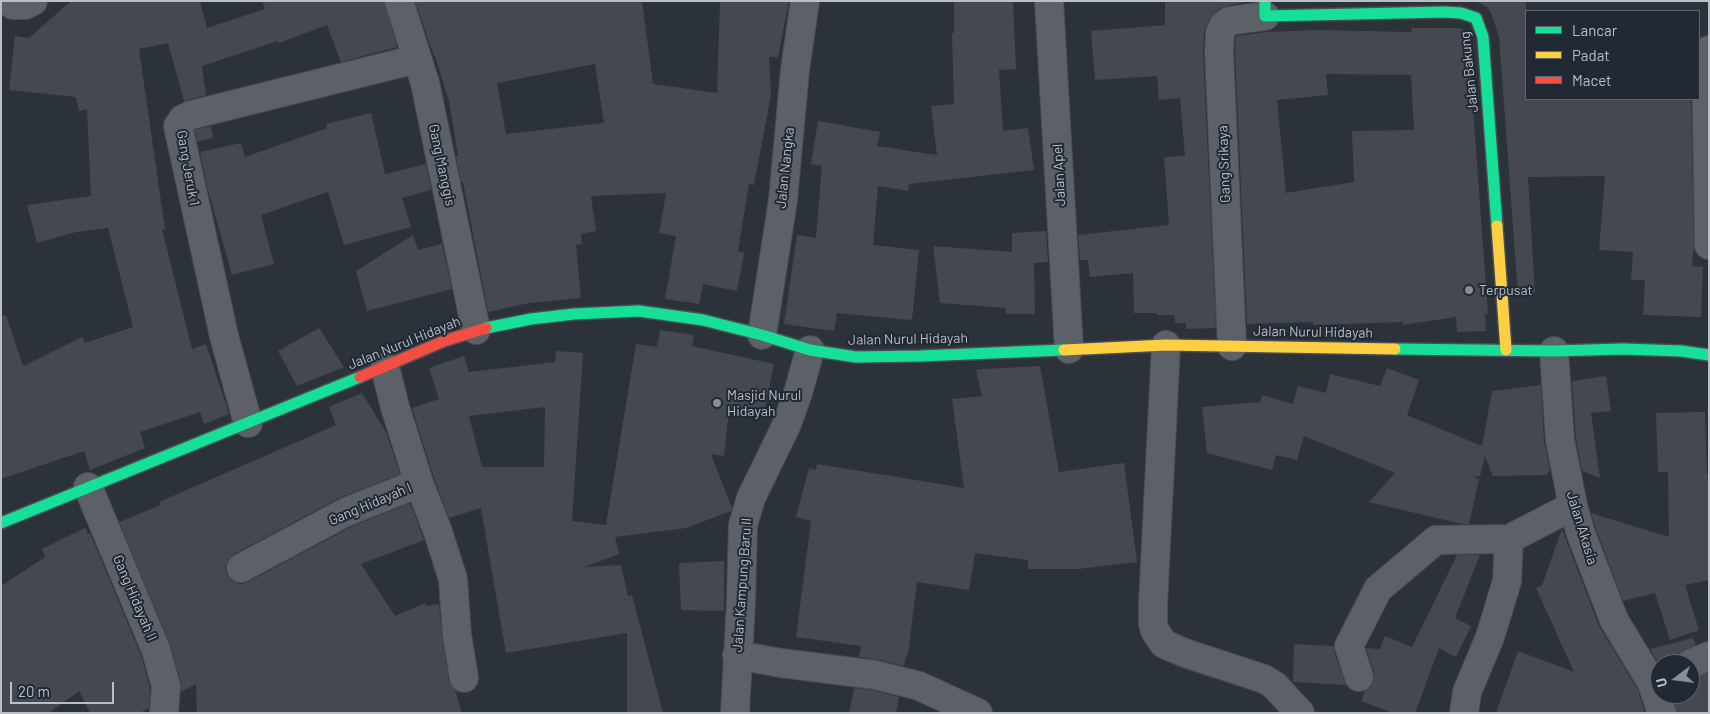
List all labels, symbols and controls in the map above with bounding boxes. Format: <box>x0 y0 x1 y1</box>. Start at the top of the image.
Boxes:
legend <box>1525 10 1700 100</box>
text: Lancar <box>1572 21 1617 39</box>
street label: Jalan Bakung <box>1456 31 1482 113</box>
text: Padat <box>1572 46 1610 64</box>
text: Macet <box>1572 71 1612 89</box>
street label: Gang Manggis <box>425 122 459 208</box>
street label: Gang Srikaya <box>1214 125 1234 203</box>
street label: Jalan Nangka <box>772 127 798 209</box>
street label: Gang Jeruk 1 <box>173 129 203 207</box>
street label: Jalan Apel <box>1049 143 1069 207</box>
place label: Terpusat <box>1479 282 1533 298</box>
marker: Terpusat <box>1463 284 1475 296</box>
street label: Jalan Nurul Hidayah <box>345 313 463 373</box>
street label: Jalan Nurul Hidayah <box>1253 323 1373 341</box>
street label: Jalan Nurul Hidayah <box>848 330 968 348</box>
place label: Masjid Nurul Hidayah <box>727 387 801 420</box>
marker: Masjid Nurul Hidayah <box>711 397 723 409</box>
street label: Gang Hidayah I <box>326 479 414 529</box>
street label: Jalan Akasia <box>1563 489 1601 567</box>
street label: Jalan Kampung Baru II <box>729 517 755 653</box>
street label: Gang Hidayah II <box>109 552 161 644</box>
north arrow <box>1650 654 1700 704</box>
scale bar <box>12 672 116 704</box>
text: U <box>1652 676 1670 689</box>
text: 20 m <box>18 682 50 700</box>

